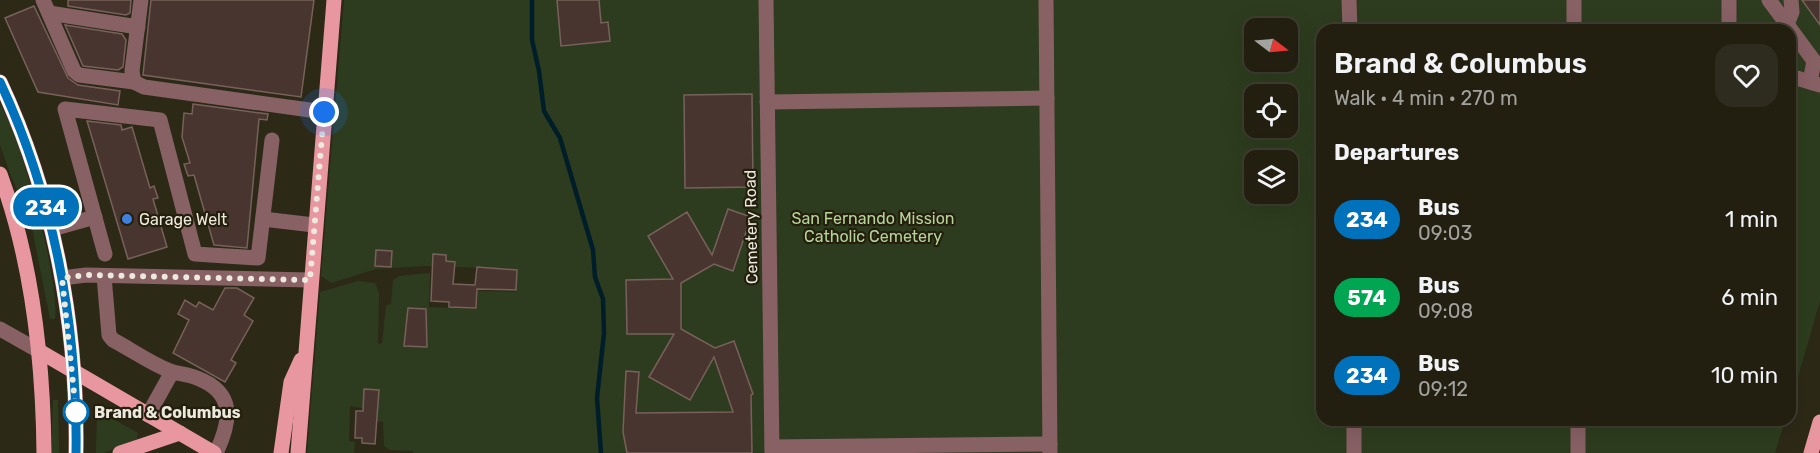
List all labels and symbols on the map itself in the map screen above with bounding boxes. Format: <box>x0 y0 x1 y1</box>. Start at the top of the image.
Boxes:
north arrow <box>1244 18 1298 72</box>
your location <box>309 97 339 127</box>
street label: Cemetery Road <box>741 170 761 284</box>
line badge: 234 <box>12 188 80 226</box>
park label: San Fernando Mission Catholic Cemetery <box>791 209 955 246</box>
place label: Garage Welt <box>139 210 227 229</box>
marker: Garage Welt <box>120 212 134 226</box>
marker: Brand & Columbus <box>63 399 89 425</box>
place label: Brand & Columbus <box>94 403 241 422</box>

